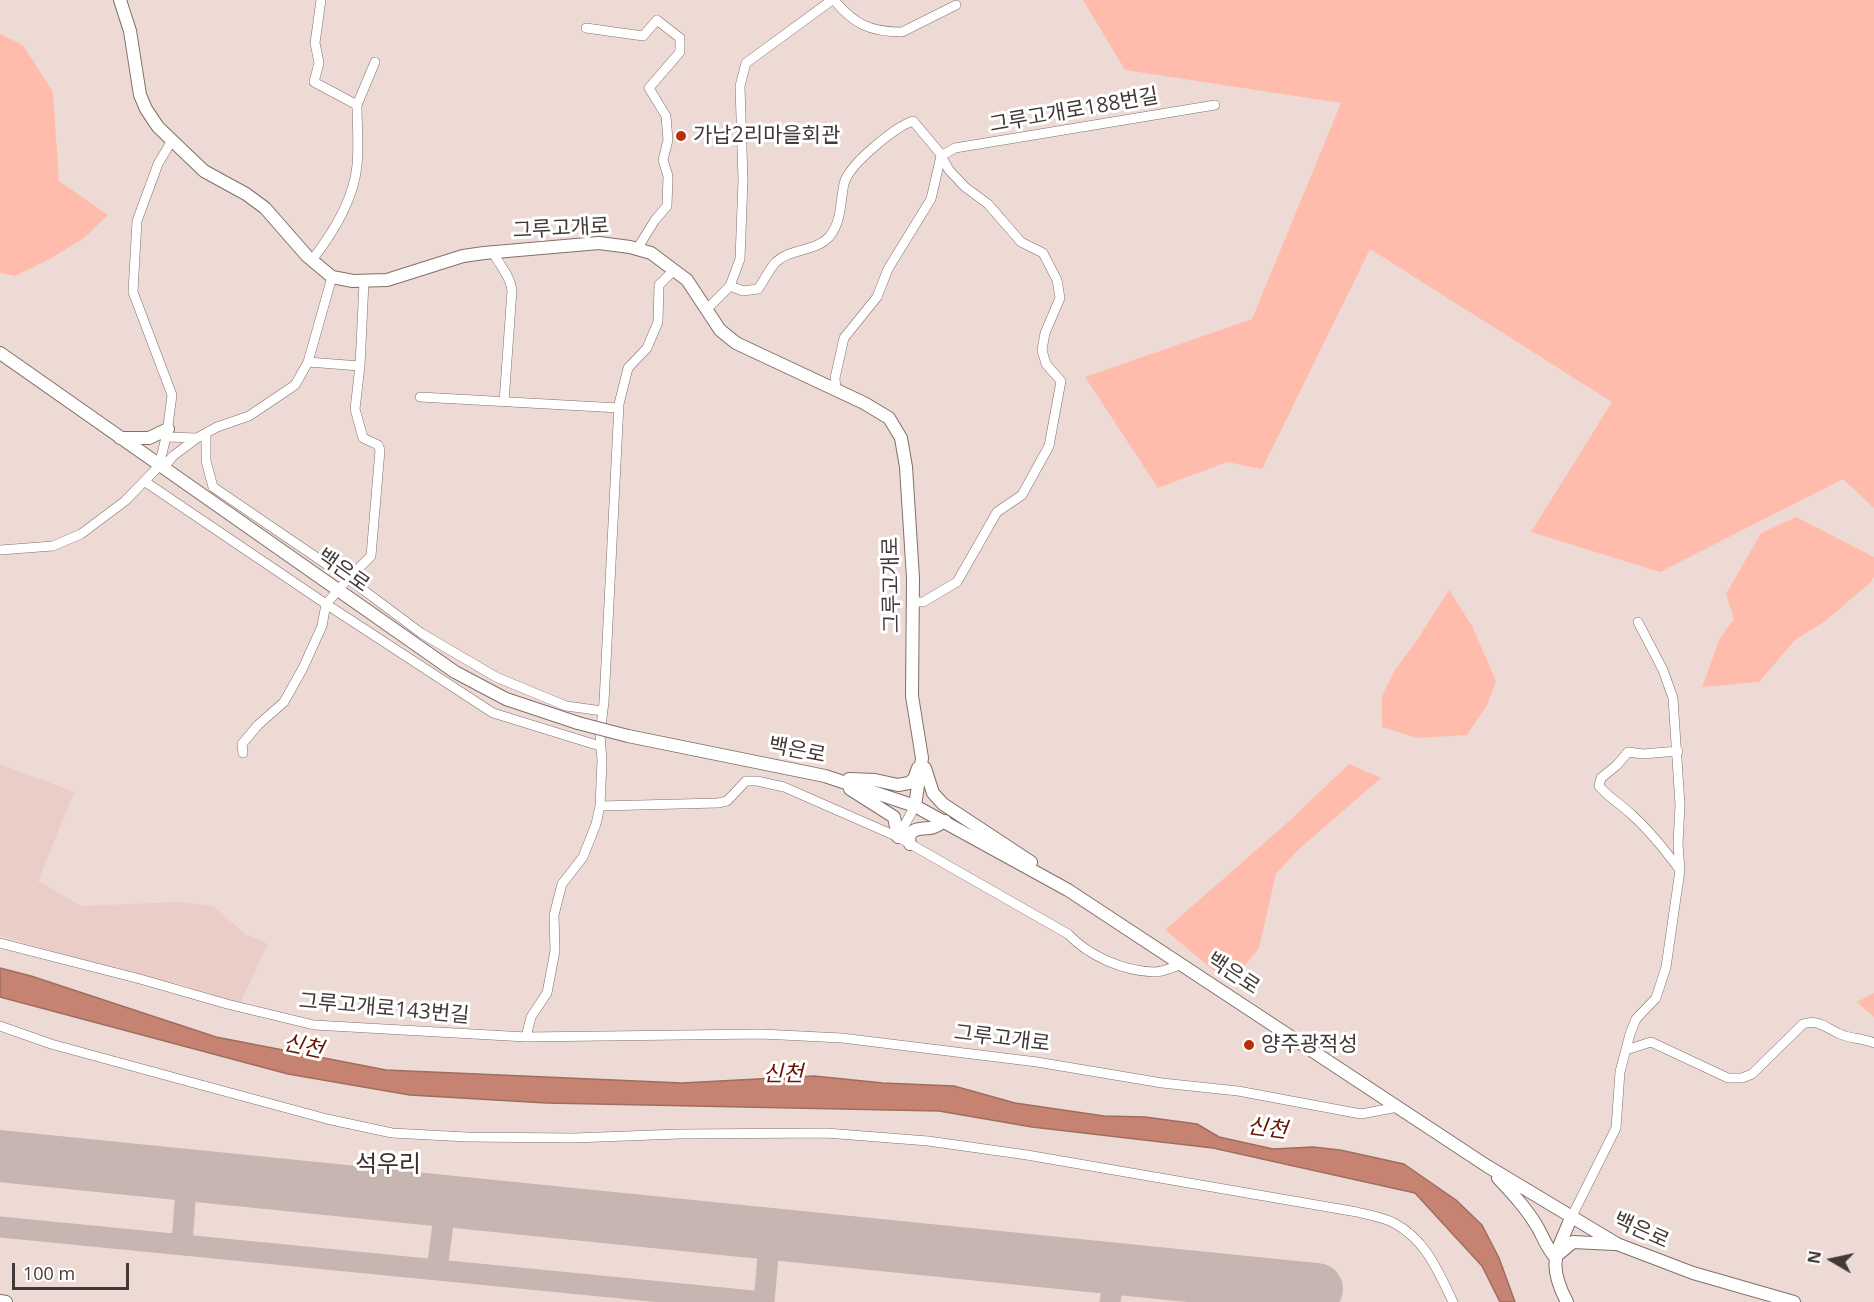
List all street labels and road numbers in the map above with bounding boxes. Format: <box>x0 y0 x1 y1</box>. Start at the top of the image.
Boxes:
street label: 그루고개로188번길 <box>987 84 1161 138</box>
street label: 그루고개로 <box>512 214 610 244</box>
street label: 그루고개로 <box>879 536 905 634</box>
street label: 백은로 <box>312 544 374 598</box>
street label: 백은로 <box>766 733 828 769</box>
street label: 백은로 <box>1202 948 1264 1000</box>
street label: 그루고개로143번길 <box>298 989 470 1029</box>
street label: 그루고개로 <box>953 1021 1051 1057</box>
street label: 백은로 <box>1609 1208 1673 1254</box>

